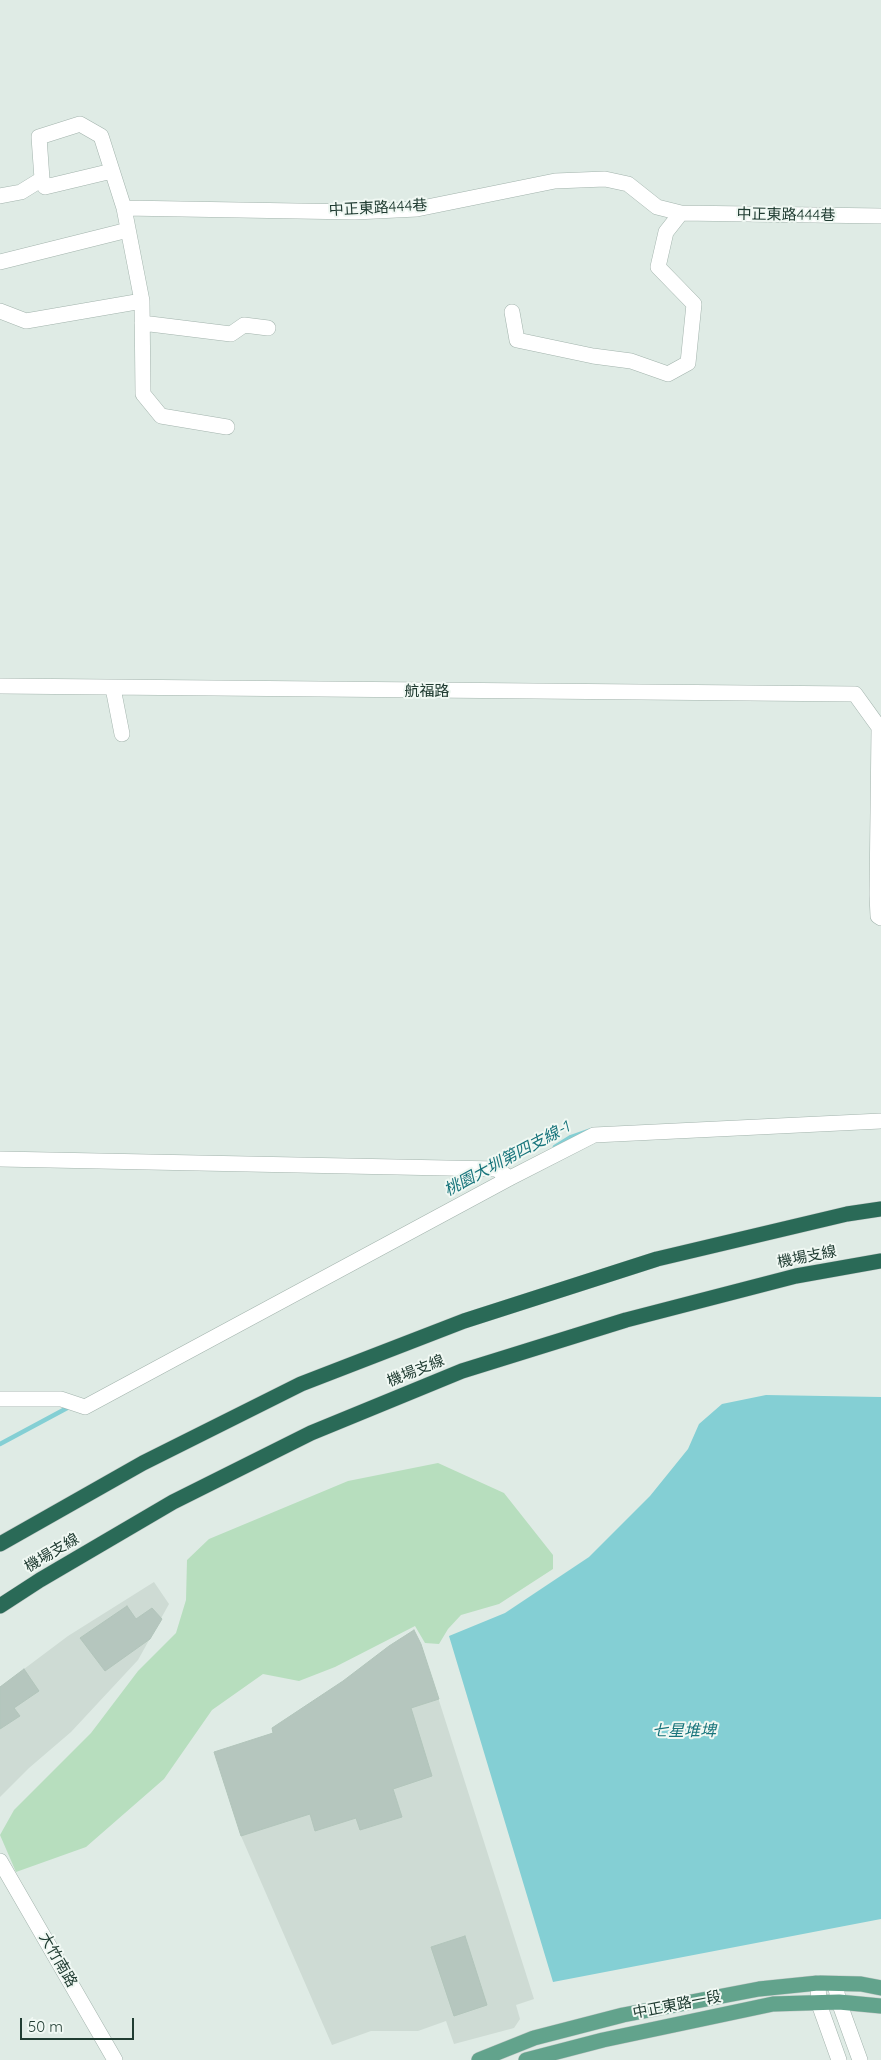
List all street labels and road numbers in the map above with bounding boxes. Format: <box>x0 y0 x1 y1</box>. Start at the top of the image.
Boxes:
street label: 中正東路444巷 <box>328 196 428 220</box>
street label: 中正東路444巷 <box>736 205 836 225</box>
street label: 航福路 <box>405 682 449 700</box>
street label: 機場支線 <box>776 1242 838 1272</box>
street label: 機場支線 <box>385 1351 447 1391</box>
street label: 機場支線 <box>22 1530 82 1576</box>
street label: 大竹南路 <box>35 1930 81 1990</box>
street label: 中正東路一段 <box>631 1988 723 2022</box>

